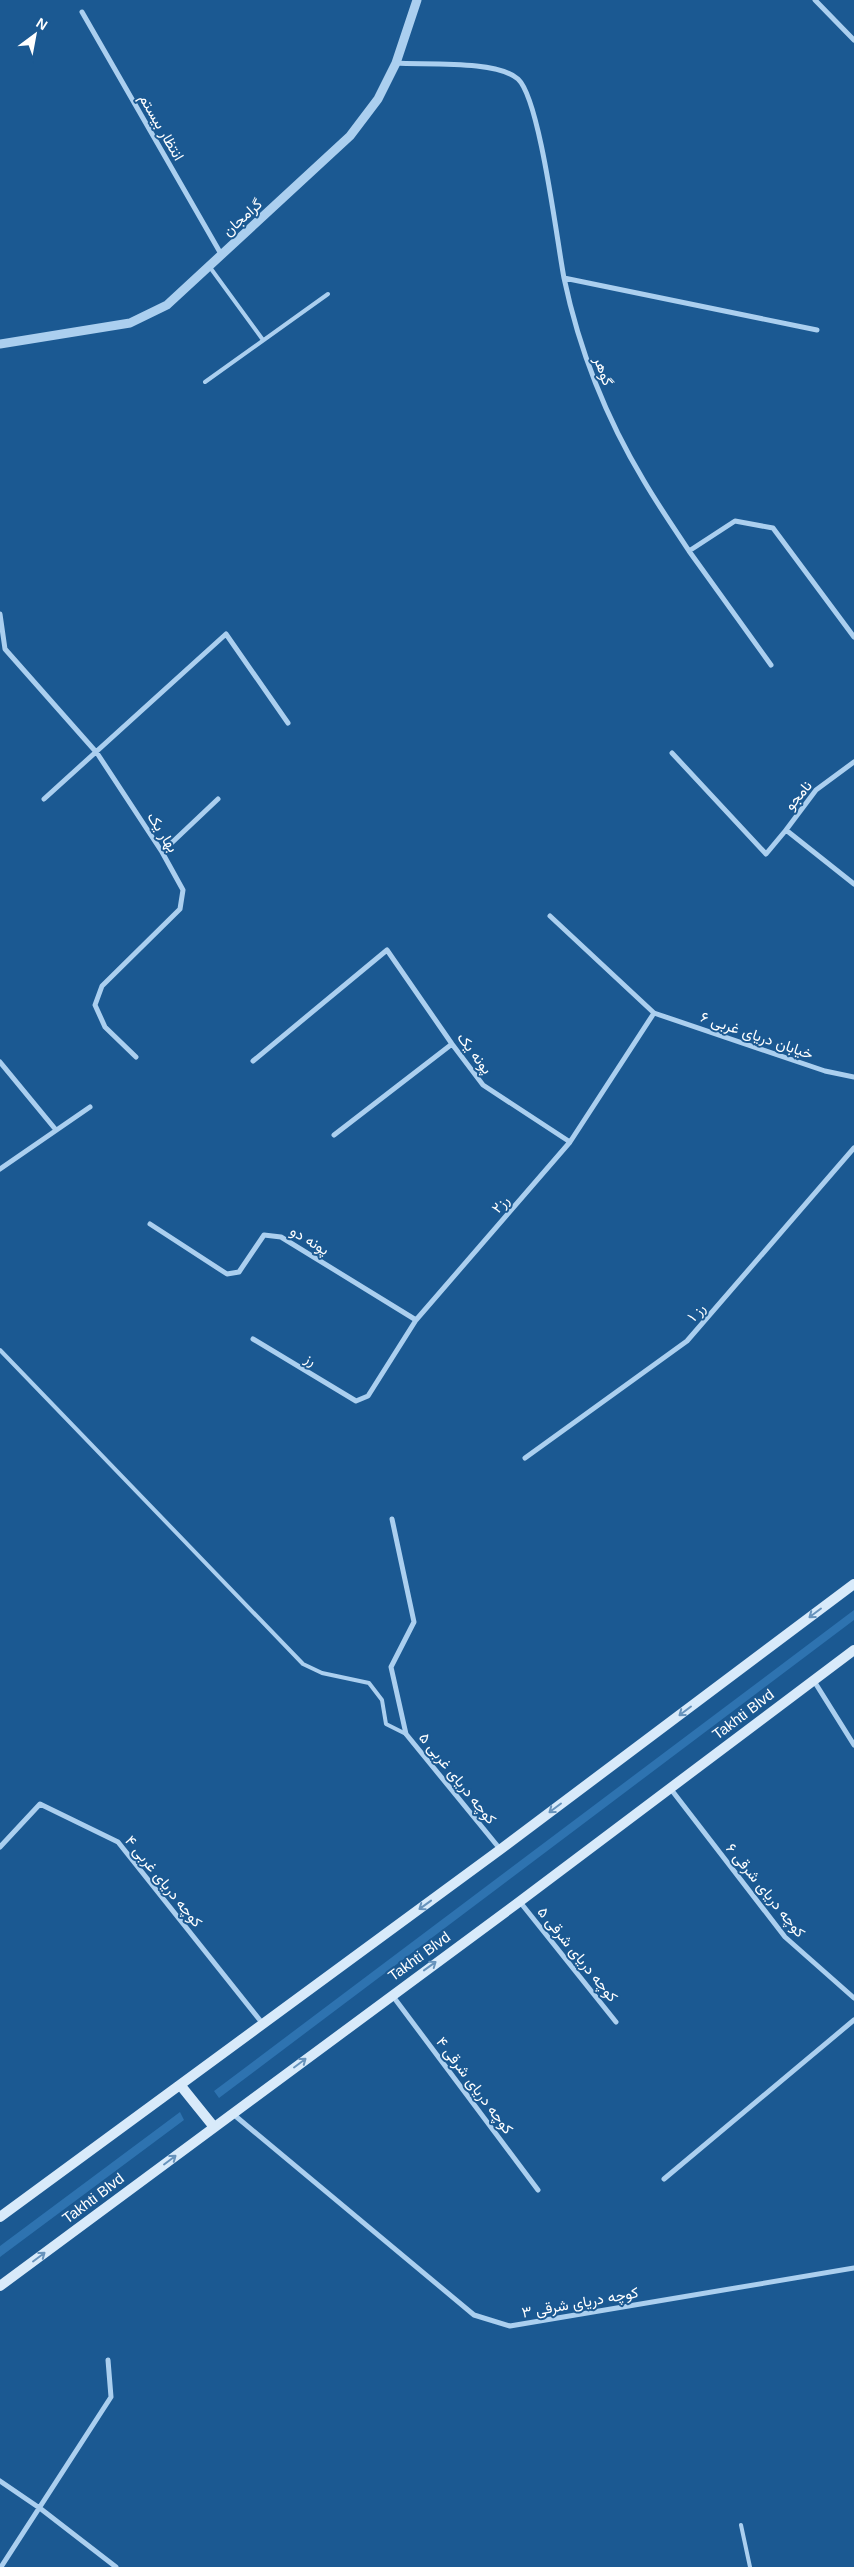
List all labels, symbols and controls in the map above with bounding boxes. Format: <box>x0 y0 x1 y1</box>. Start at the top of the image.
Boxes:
north arrow <box>10 10 60 60</box>
text: N <box>33 15 50 33</box>
street label: انتظار بیستم <box>134 91 188 164</box>
street label: گرامجان <box>219 195 266 240</box>
street label: گوهر <box>590 353 617 388</box>
street label: نامجو <box>781 777 816 814</box>
street label: بهار یک <box>143 809 182 856</box>
street label: خیابان دریای غربی ۶ <box>698 1008 816 1064</box>
street label: پونه یک <box>452 1029 496 1078</box>
street label: رز۲ <box>488 1192 513 1217</box>
street label: پونه دو <box>286 1222 332 1260</box>
street label: رز ۱ <box>683 1299 709 1325</box>
street label: رز <box>301 1349 320 1370</box>
one-way arrow <box>808 1608 822 1618</box>
street label: Takhti Blvd <box>709 1685 777 1743</box>
one-way arrow <box>679 1705 692 1716</box>
street label: کوچه دریای غربی ۵ <box>414 1729 500 1829</box>
one-way arrow <box>549 1803 562 1814</box>
street label: کوچه دریای غربی ۴ <box>120 1832 206 1932</box>
street label: کوچه دریای شرقی ۶ <box>721 1840 809 1942</box>
one-way arrow <box>419 1900 432 1911</box>
street label: کوچه دریای شرقی ۵ <box>533 1903 622 2006</box>
street label: Takhti Blvd <box>385 1928 453 1984</box>
one-way arrow <box>423 1961 437 1971</box>
street label: کوچه دریای شرقی ۴ <box>431 2033 517 2138</box>
one-way arrow <box>293 2058 307 2068</box>
one-way arrow <box>163 2155 177 2165</box>
street label: Takhti Blvd <box>59 2169 127 2227</box>
one-way arrow <box>32 2252 46 2262</box>
street label: کوچه دریای شرقی ۳ <box>520 2283 640 2323</box>

